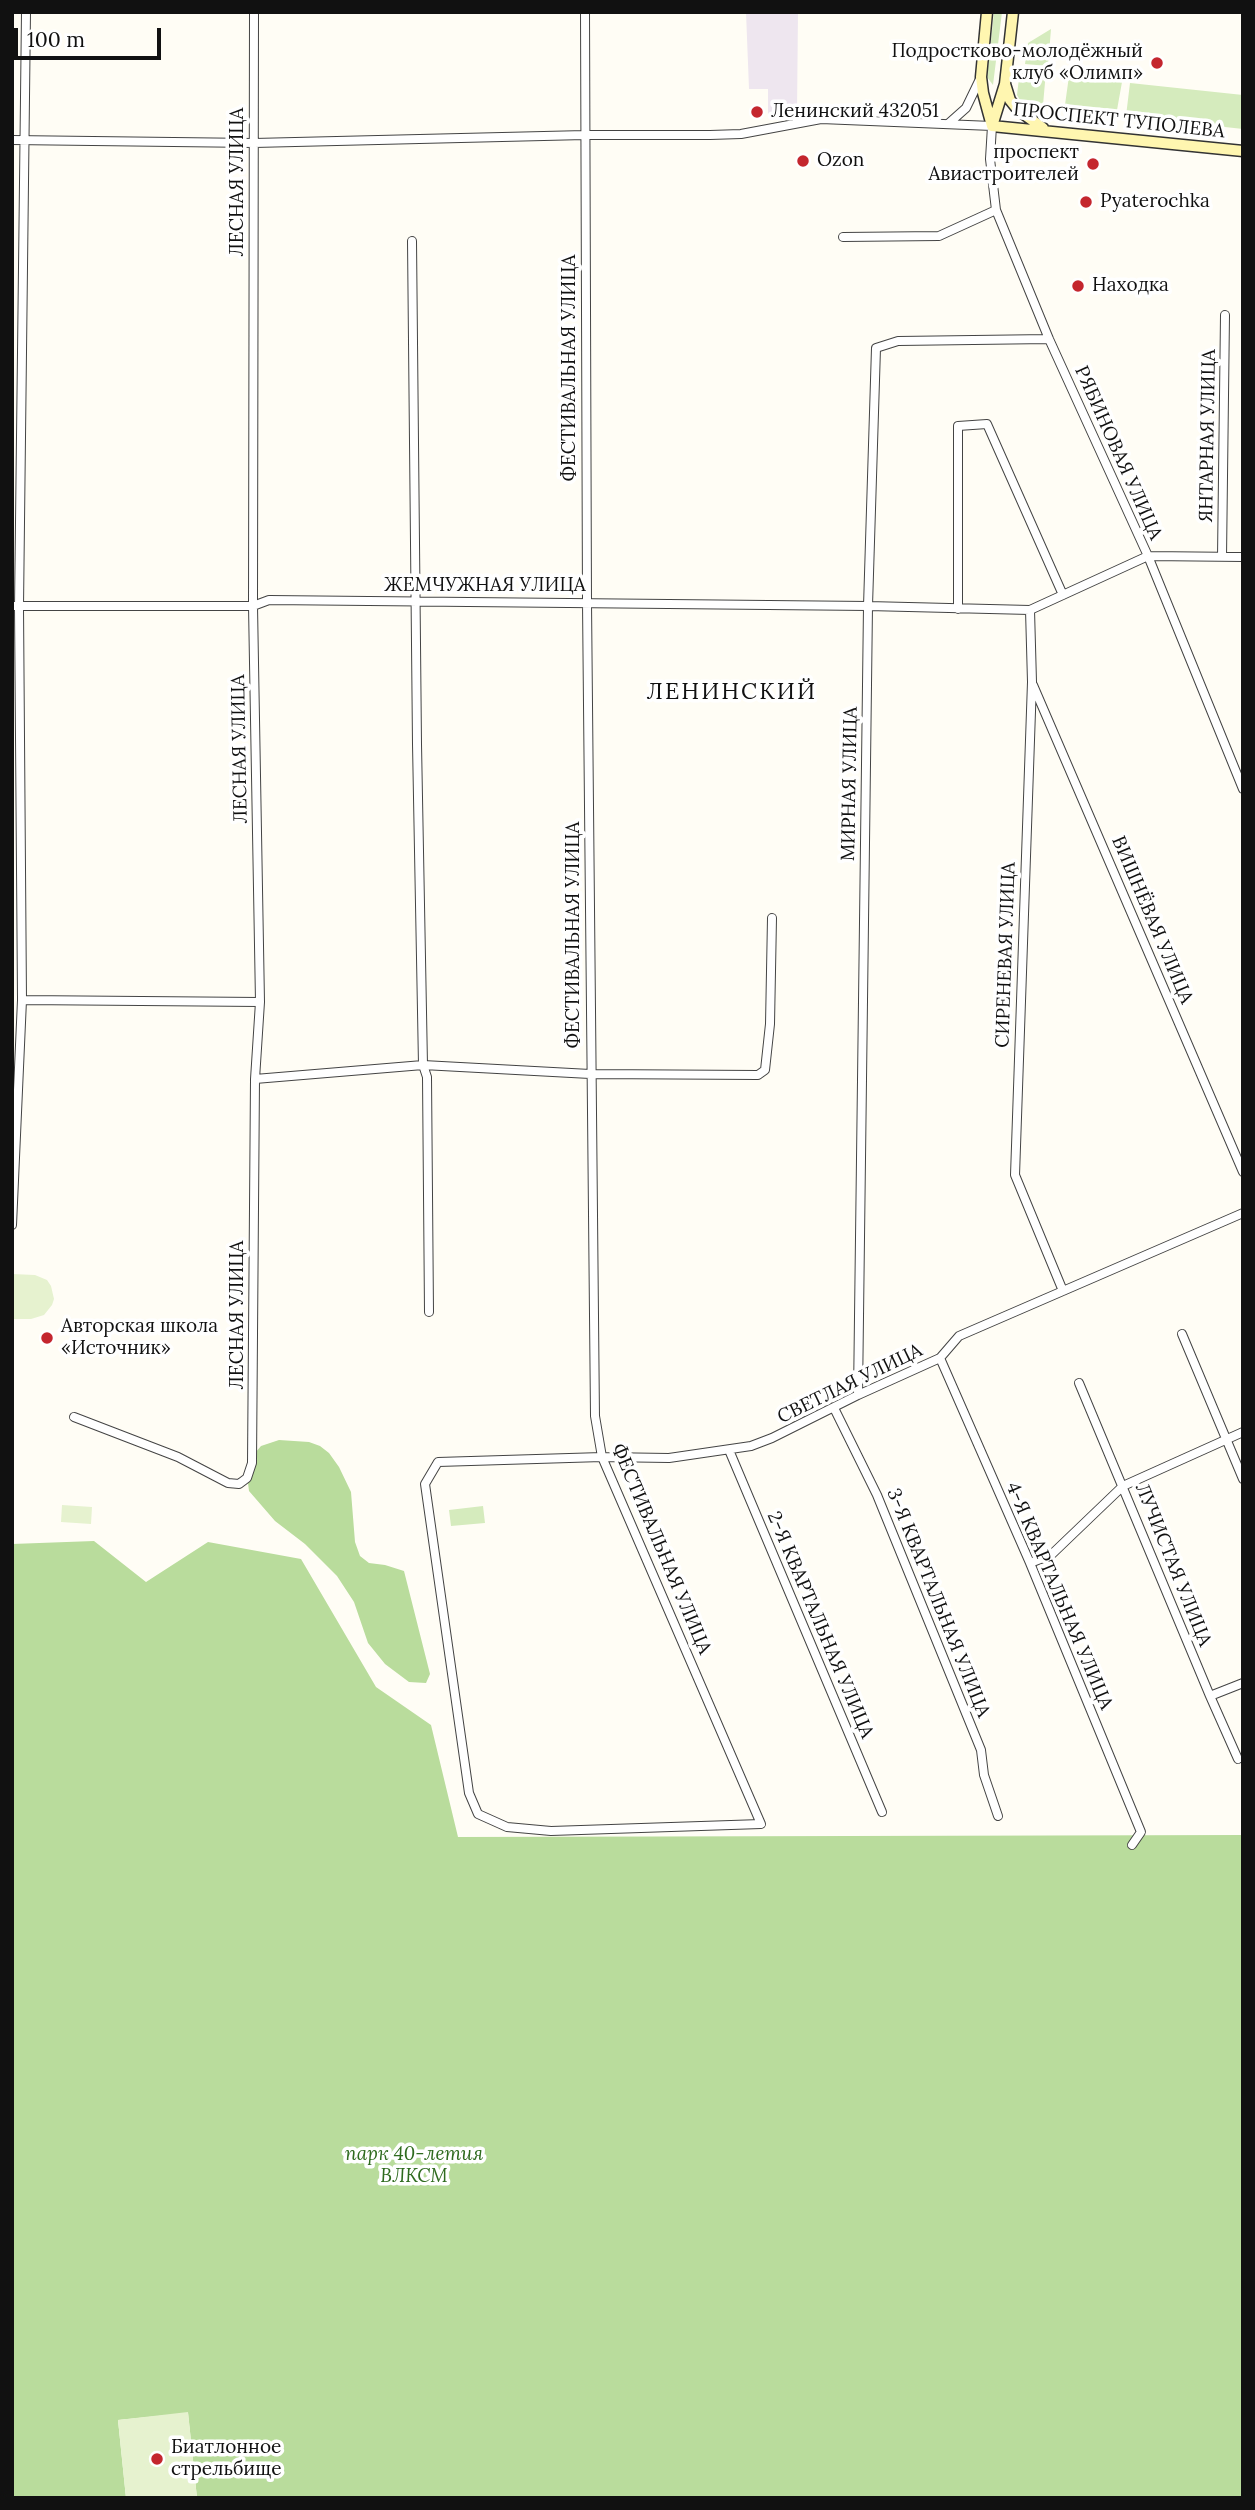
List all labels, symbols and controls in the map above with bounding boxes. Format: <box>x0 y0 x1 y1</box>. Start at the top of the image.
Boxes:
scale bar <box>18 14 164 58</box>
text: 100 m <box>27 26 85 53</box>
place label: Подростково-молодёжный клуб «Олимп» <box>892 41 1143 85</box>
marker: Подростково-молодёжный клуб «Олимп» <box>1149 55 1165 71</box>
street label: ПРОСПЕКТ ТУПОЛЕВА <box>1012 99 1226 143</box>
place label: Ленинский 432051 <box>771 101 939 123</box>
marker: Ленинский 432051 <box>749 104 765 120</box>
street label: ЛЕСНАЯ УЛИЦА <box>227 108 249 256</box>
place label: проспект Авиастроителей <box>928 142 1079 186</box>
place label: Ozon <box>817 150 864 172</box>
marker: Ozon <box>795 153 811 169</box>
marker: проспект Авиастроителей <box>1085 156 1101 172</box>
place label: Pyaterochka <box>1100 191 1210 213</box>
marker: Pyaterochka <box>1078 194 1094 210</box>
street label: ФЕСТИВАЛЬНАЯ УЛИЦА <box>559 255 581 481</box>
place label: Находка <box>1092 275 1169 297</box>
marker: Находка <box>1070 278 1086 294</box>
street label: ЯНТАРНАЯ УЛИЦА <box>1195 349 1221 523</box>
street label: РЯБИНОВАЯ УЛИЦА <box>1069 362 1167 544</box>
street label: ЖЕМЧУЖНАЯ УЛИЦА <box>384 575 586 597</box>
street label: ЛЕСНАЯ УЛИЦА <box>227 674 253 824</box>
district label: ЛЕНИНСКИЙ <box>648 678 816 706</box>
street label: МИРНАЯ УЛИЦА <box>837 707 863 861</box>
street label: ФЕСТИВАЛЬНАЯ УЛИЦА <box>563 822 585 1048</box>
street label: ВИШНЁВАЯ УЛИЦА <box>1106 833 1198 1007</box>
street label: СИРЕНЕВАЯ УЛИЦА <box>991 862 1021 1048</box>
street label: ЛЕСНАЯ УЛИЦА <box>227 1241 249 1389</box>
place label: Авторская школа «Источник» <box>61 1316 218 1360</box>
marker: Авторская школа «Источник» <box>39 1330 55 1346</box>
street label: СВЕТЛАЯ УЛИЦА <box>774 1339 926 1429</box>
street label: ФЕСТИВАЛЬНАЯ УЛИЦА <box>606 1440 716 1658</box>
street label: 4-Я КВАРТАЛЬНАЯ УЛИЦА <box>1001 1479 1117 1713</box>
street label: ЛУЧИСТАЯ УЛИЦА <box>1130 1480 1216 1650</box>
street label: 3-Я КВАРТАЛЬНАЯ УЛИЦА <box>882 1485 994 1721</box>
street label: 2-Я КВАРТАЛЬНАЯ УЛИЦА <box>762 1508 878 1742</box>
park label: парк 40-летия ВЛКСМ <box>345 2144 483 2188</box>
place label: Биатлонное стрельбище <box>171 2437 282 2481</box>
marker: Биатлонное стрельбище <box>149 2451 165 2467</box>

